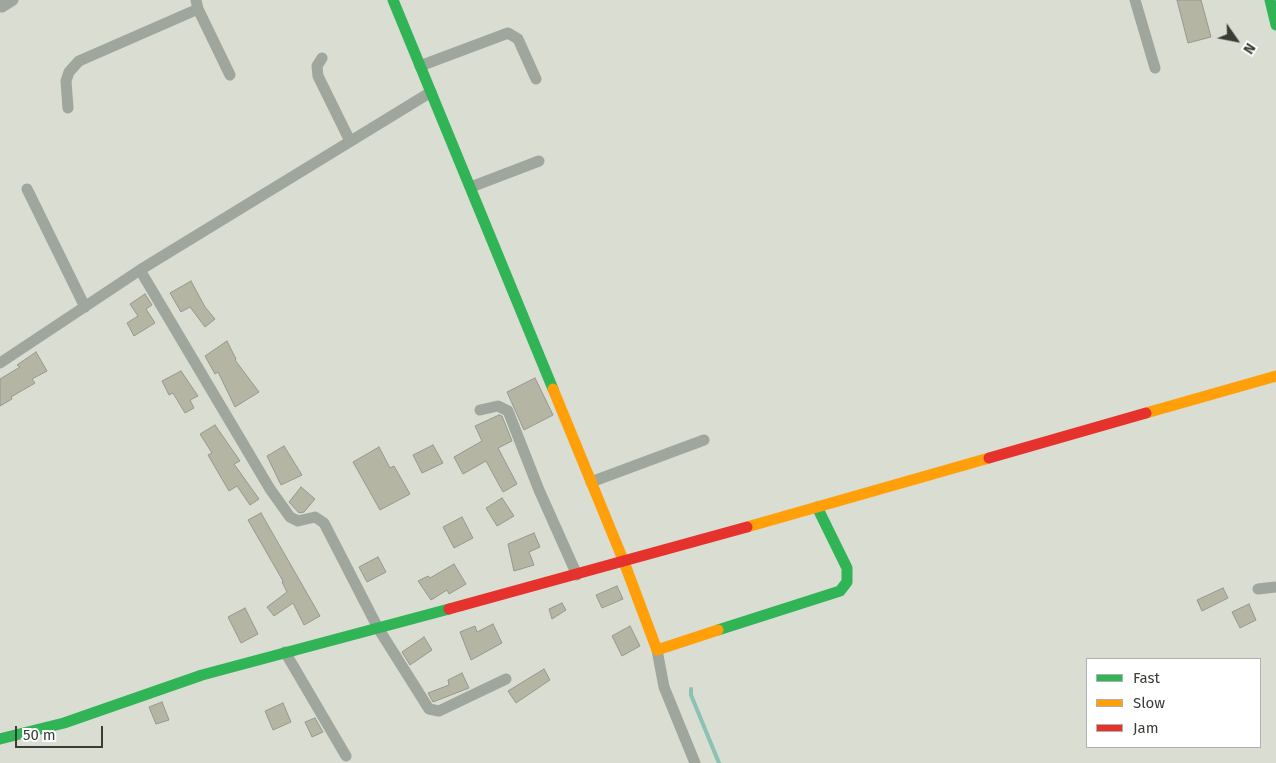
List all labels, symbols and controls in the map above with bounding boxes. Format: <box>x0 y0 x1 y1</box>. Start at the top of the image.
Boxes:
north arrow <box>1211 15 1261 65</box>
text: N <box>1239 40 1259 57</box>
legend <box>1086 658 1261 748</box>
text: Fast <box>1133 669 1160 687</box>
text: Slow <box>1133 694 1165 712</box>
scale bar <box>18 716 105 748</box>
text: Jam <box>1133 719 1159 737</box>
text: 50 m <box>23 726 56 744</box>

